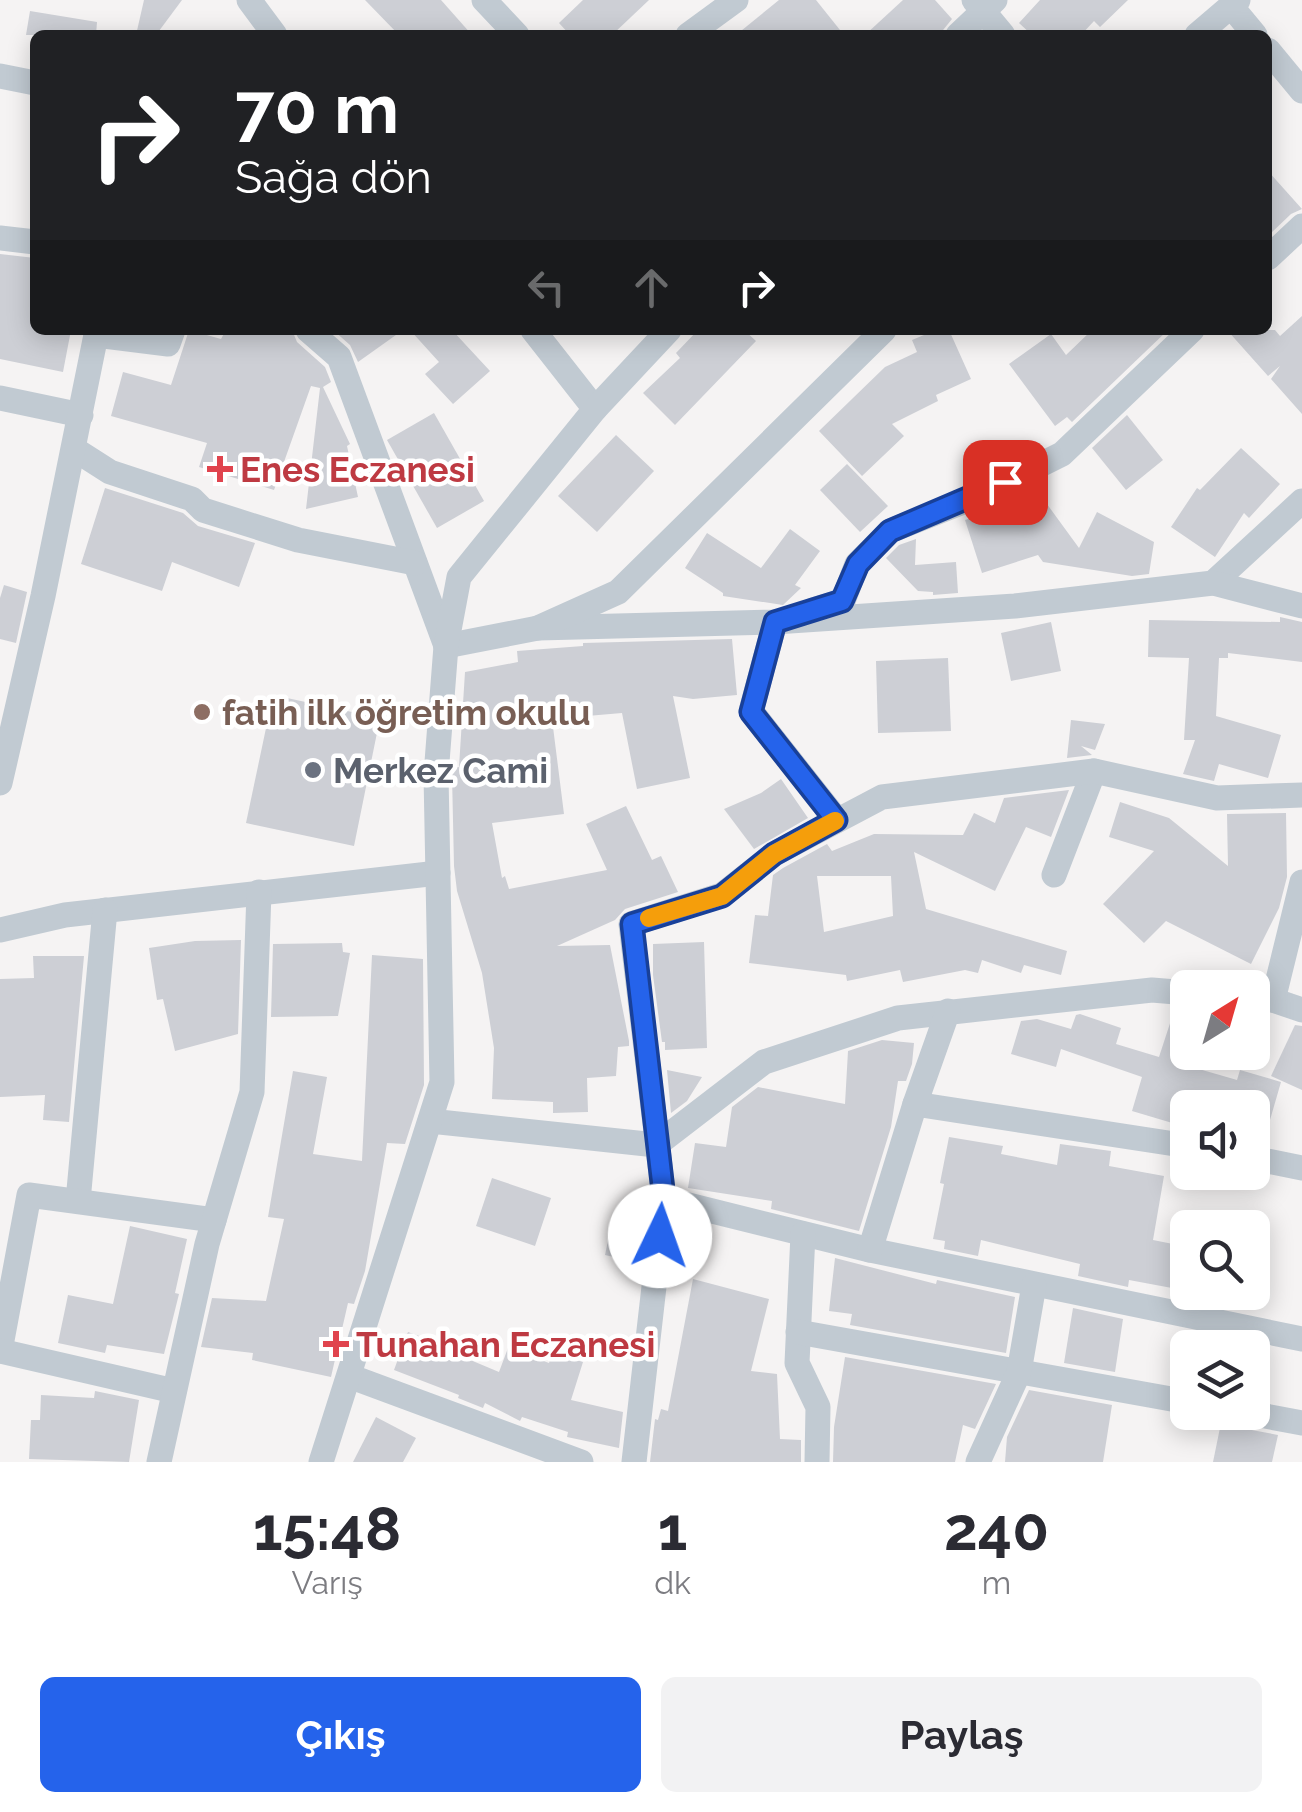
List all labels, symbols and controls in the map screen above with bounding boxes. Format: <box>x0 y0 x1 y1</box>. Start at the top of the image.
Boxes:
text: 70 m <box>235 67 399 149</box>
icon: right <box>70 70 200 200</box>
text: Sağa dön <box>235 151 432 204</box>
icon: left <box>519 260 574 315</box>
icon: ahead <box>624 260 679 315</box>
icon: right <box>729 260 784 315</box>
pin <box>963 440 1048 525</box>
place label: Enes Eczanesi <box>240 449 475 490</box>
icon: arrive <box>978 455 1033 510</box>
marker: Enes Eczanesi <box>209 458 231 480</box>
place label: fatih ilk öğretim okulu <box>222 692 591 733</box>
marker: fatih ilk öğretim okulu <box>191 701 213 723</box>
place label: Merkez Cami <box>333 750 548 791</box>
marker: Merkez Cami <box>302 759 324 781</box>
north arrow <box>1170 970 1270 1070</box>
map controls <box>1170 970 1270 1430</box>
button: sound <box>1170 1090 1270 1190</box>
position arrow <box>608 1184 712 1288</box>
button: search <box>1170 1210 1270 1310</box>
place label: Tunahan Eczanesi <box>356 1324 655 1365</box>
button: layers <box>1170 1330 1270 1430</box>
marker: Tunahan Eczanesi <box>325 1333 347 1355</box>
text: 15:48 <box>253 1494 401 1564</box>
text: 1 <box>658 1494 687 1564</box>
text: 240 <box>944 1494 1049 1564</box>
text: Varış <box>292 1564 363 1601</box>
text: dk <box>654 1564 691 1601</box>
text: m <box>982 1564 1011 1601</box>
button: Çıkış <box>40 1677 641 1792</box>
button: Paylaş <box>661 1677 1262 1792</box>

